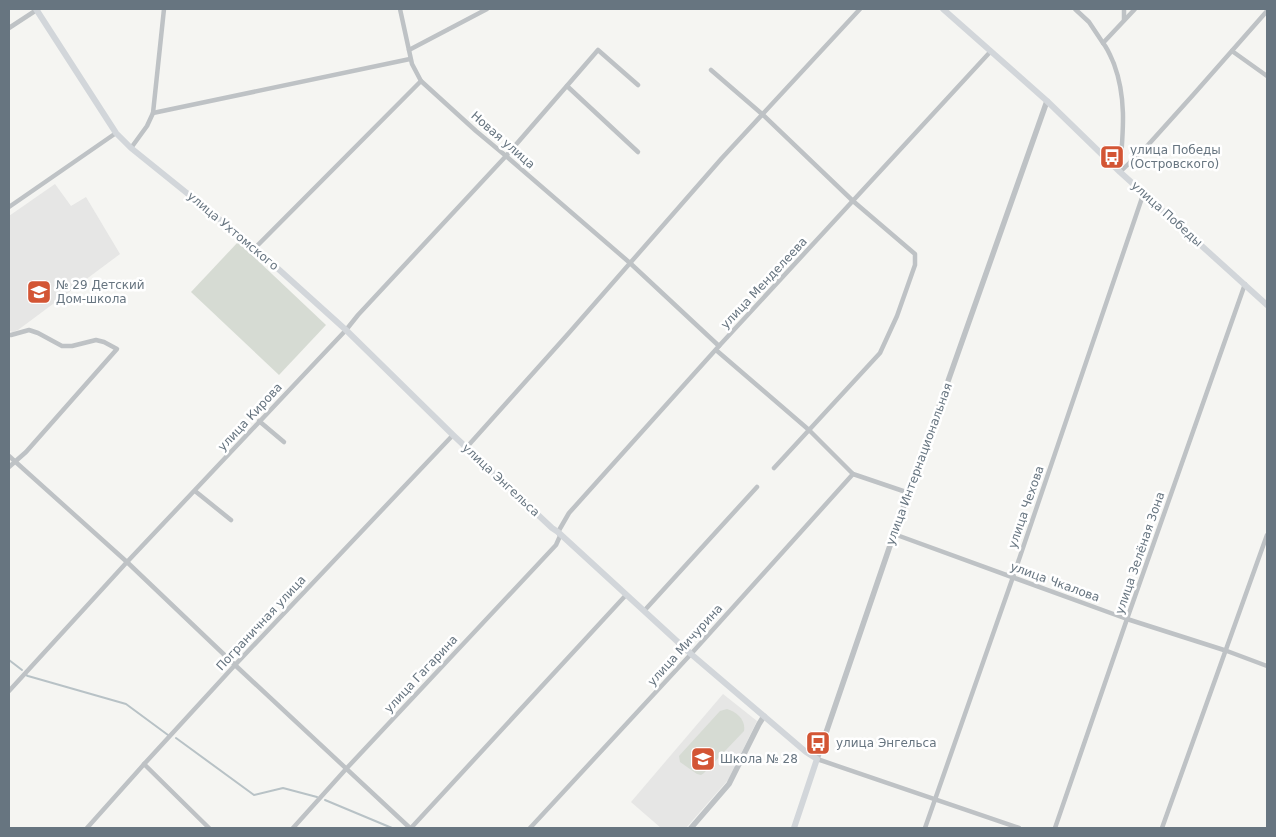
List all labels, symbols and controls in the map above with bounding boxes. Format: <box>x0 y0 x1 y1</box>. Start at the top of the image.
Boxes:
street label: Новая улица <box>468 109 538 171</box>
place label: улица Победы (Островского) <box>1130 143 1221 171</box>
bus stop icon: улица Победы (Островского) <box>1099 144 1125 170</box>
street label: улица Победы <box>1129 178 1205 250</box>
street label: улица Ухтомского <box>185 189 281 273</box>
street label: улица Менделеева <box>718 234 810 332</box>
place label: № 29 Детский Дом-школа <box>56 278 145 306</box>
school or university icon: № 29 Детский Дом-школа <box>26 279 52 305</box>
street label: улица Кирова <box>215 380 285 454</box>
street label: улица Интернациональная <box>883 381 955 547</box>
street label: улица Энгельса <box>459 441 543 519</box>
street label: улица Чехова <box>1005 464 1047 550</box>
street label: улица Зелёная Зона <box>1112 490 1168 616</box>
street label: улица Чкалова <box>1008 559 1102 605</box>
street label: Пограничная улица <box>213 573 309 673</box>
street label: улица Мичурина <box>645 601 725 689</box>
street label: улица Гагарина <box>381 632 461 716</box>
bus stop icon: улица Энгельса <box>805 730 831 756</box>
place label: улица Энгельса <box>836 736 937 750</box>
school or university icon: Школа № 28 <box>690 746 716 772</box>
place label: Школа № 28 <box>720 752 798 766</box>

